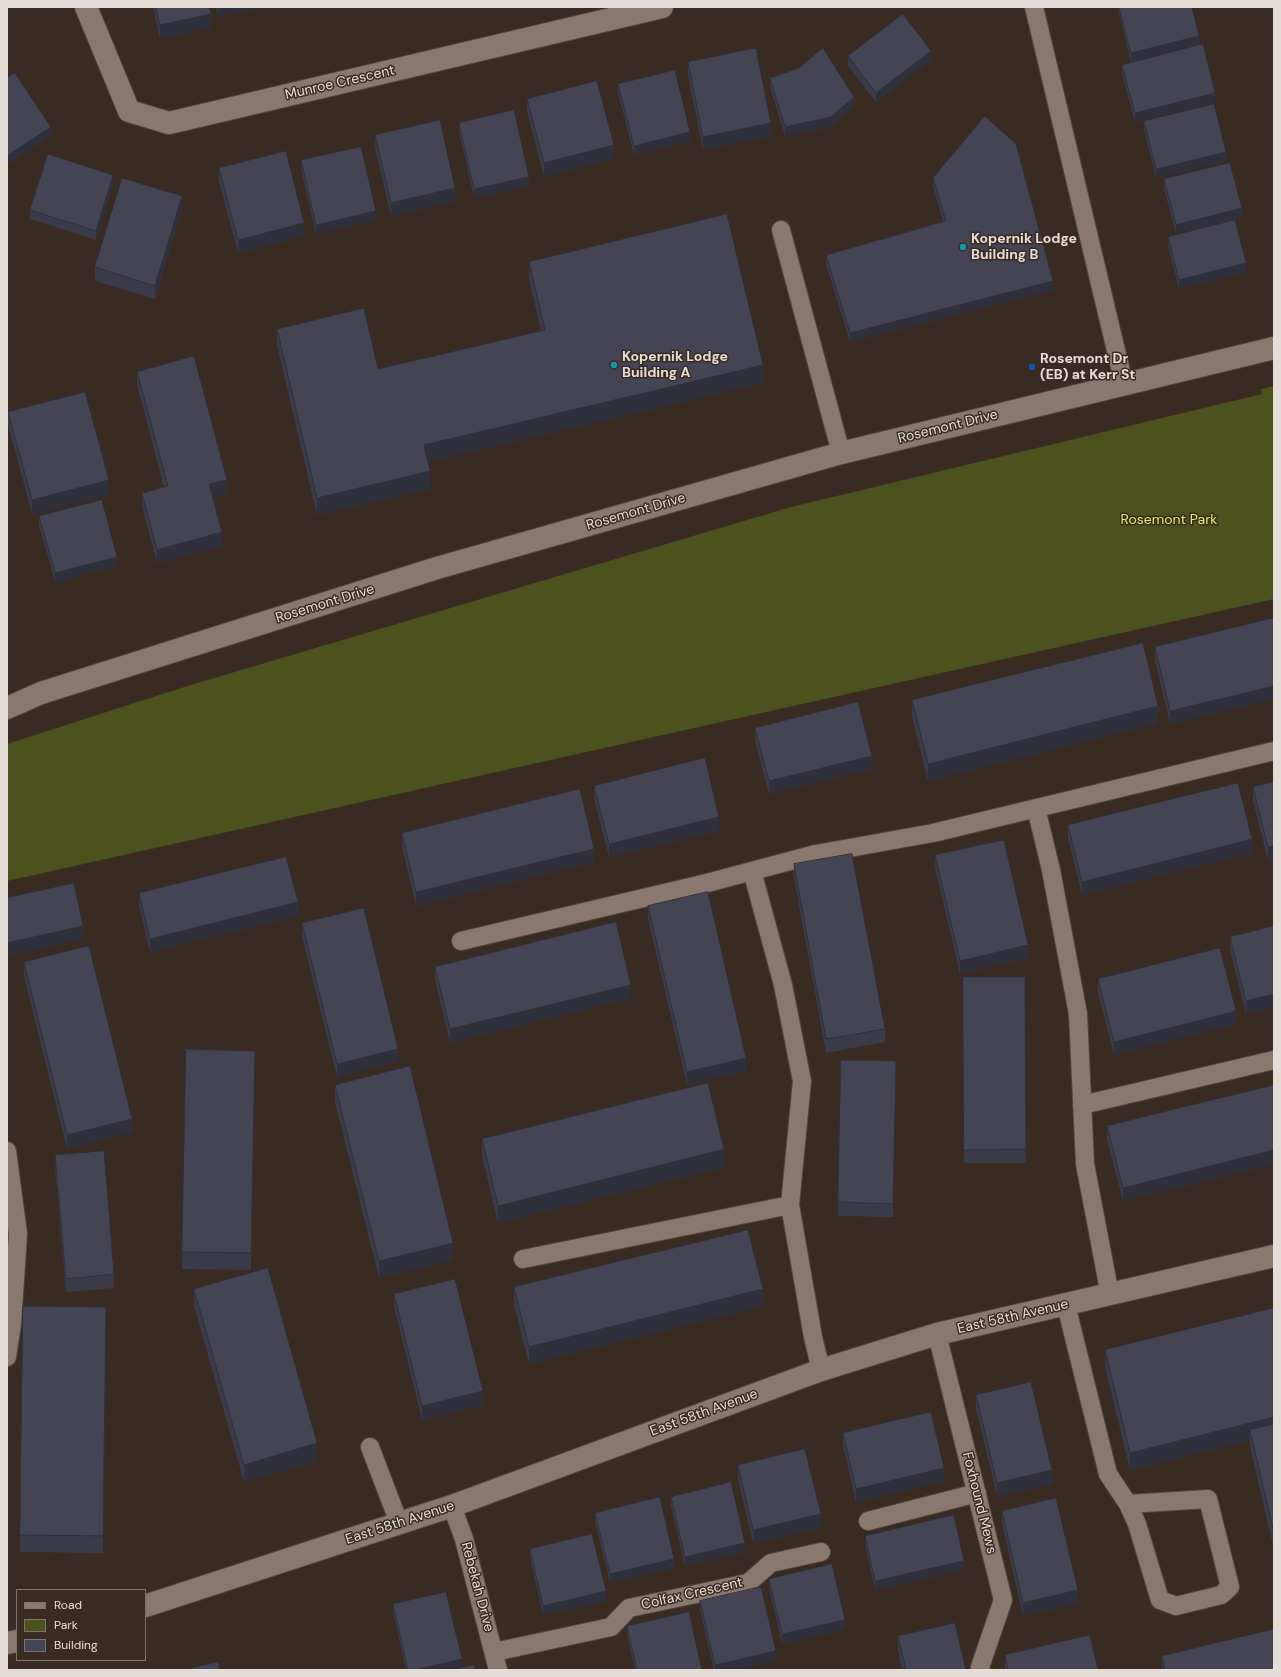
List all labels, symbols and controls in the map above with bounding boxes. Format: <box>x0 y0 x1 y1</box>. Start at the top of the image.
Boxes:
street label: Munroe Crescent <box>283 62 397 104</box>
place label: Kopernik Lodge Building B <box>971 231 1077 264</box>
marker: Kopernik Lodge Building B <box>958 242 968 252</box>
place label: Kopernik Lodge Building A <box>622 349 728 382</box>
place label: Rosemont Dr (EB) at Kerr St <box>1040 351 1135 384</box>
marker: Kopernik Lodge Building A <box>609 360 619 370</box>
marker: Rosemont Dr (EB) at Kerr St <box>1027 362 1037 372</box>
street label: Rosemont Drive <box>896 406 1000 448</box>
street label: Rosemont Drive <box>584 490 688 534</box>
park label: Rosemont Park <box>1121 512 1217 528</box>
street label: Rosemont Drive <box>274 581 376 627</box>
street label: East 58th Avenue <box>956 1296 1070 1338</box>
street label: East 58th Avenue <box>648 1386 760 1440</box>
street label: Foxhound Mews <box>958 1450 1000 1556</box>
street label: East 58th Avenue <box>344 1497 456 1549</box>
street label: Rebekah Drive <box>457 1540 497 1634</box>
street label: Colfax Crescent <box>640 1574 744 1614</box>
legend <box>16 1589 146 1661</box>
text: Road <box>54 1597 82 1613</box>
text: Park <box>54 1617 78 1633</box>
text: Building <box>54 1637 98 1653</box>

